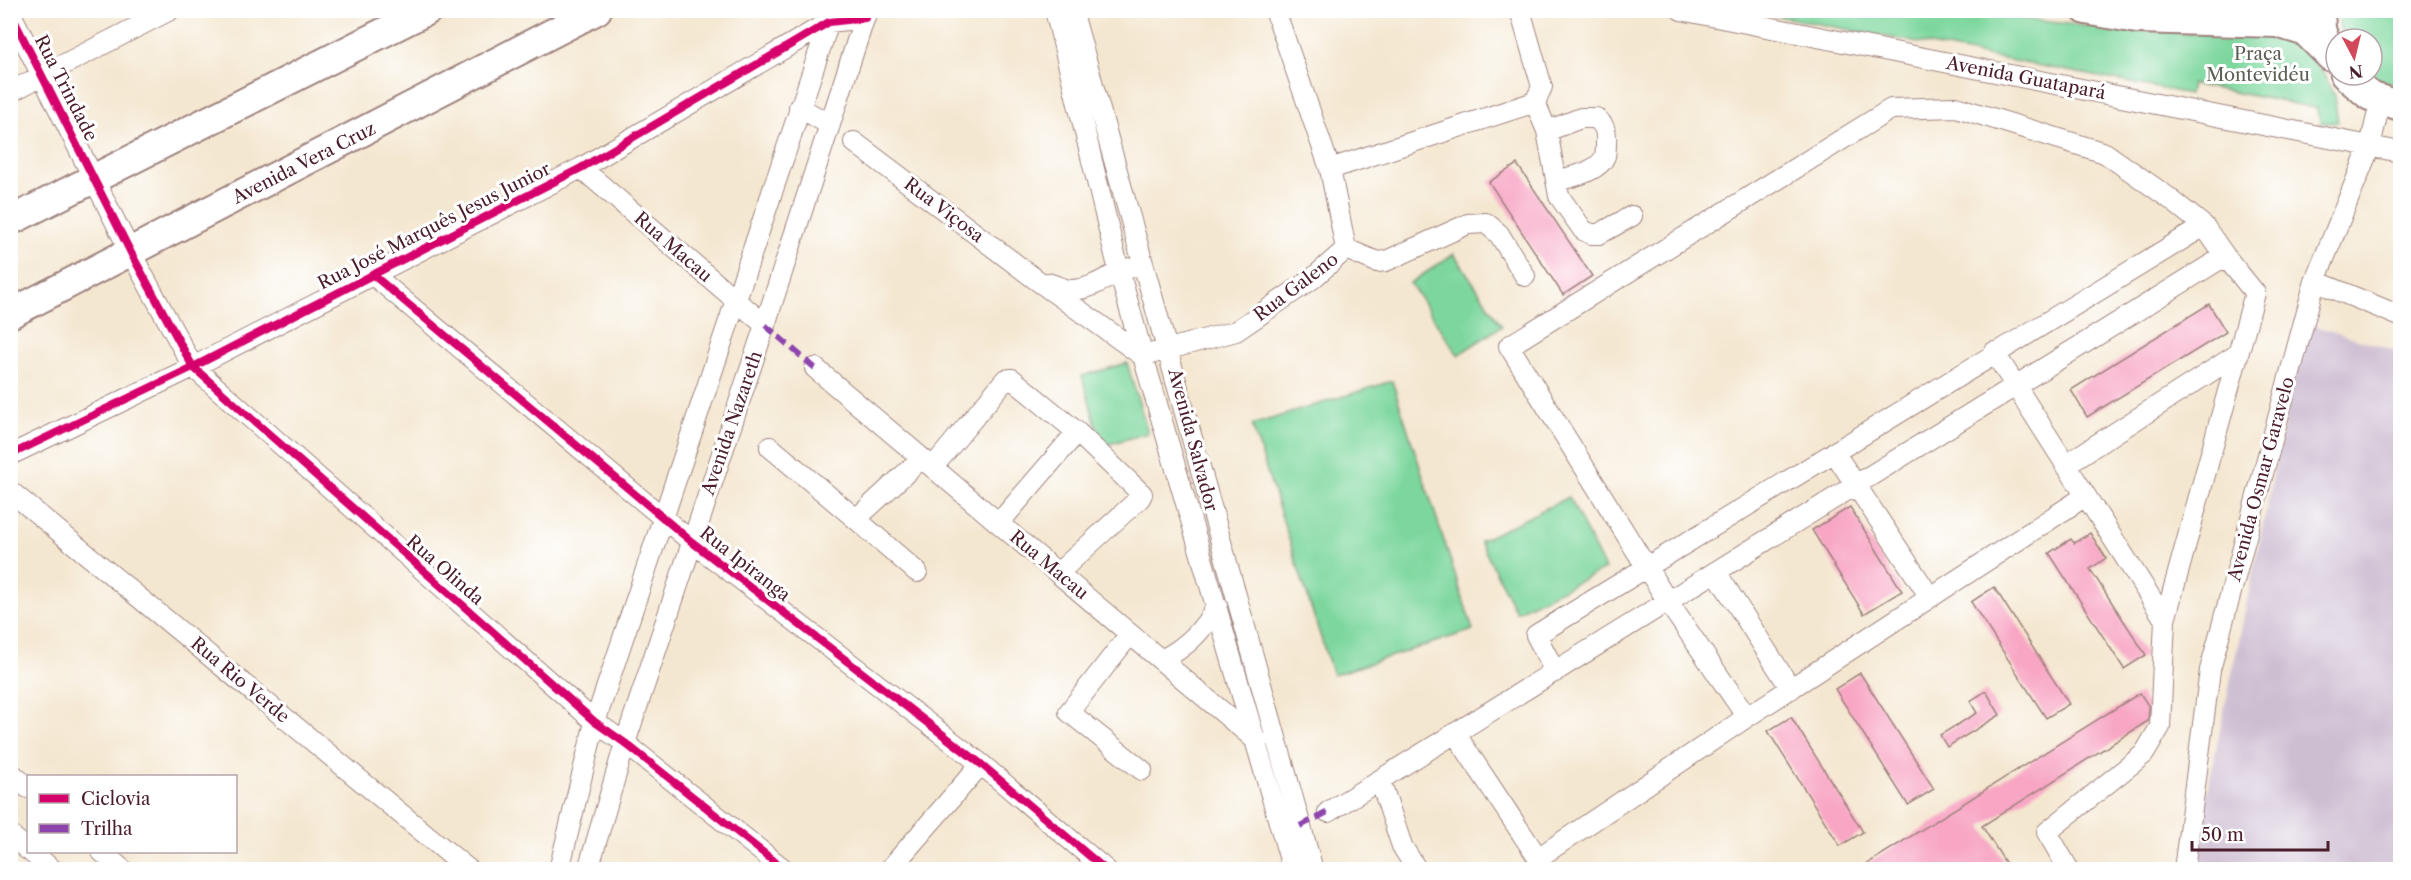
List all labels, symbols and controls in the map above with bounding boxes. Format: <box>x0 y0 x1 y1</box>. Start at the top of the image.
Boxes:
north arrow <box>2324 27 2384 87</box>
street label: Rua Trindade <box>30 31 102 145</box>
park label: Praça Montevidéu <box>2206 43 2310 86</box>
street label: Avenida Guatapará <box>1943 52 2108 104</box>
text: N <box>2348 61 2364 83</box>
street label: Avenida Vera Cruz <box>228 117 379 209</box>
street label: Rua José Marquês Jesus Junior <box>314 157 554 294</box>
street label: Rua Viçosa <box>900 173 989 247</box>
street label: Rua Macau <box>630 207 716 287</box>
street label: Rua Galeno <box>1249 248 1343 326</box>
street label: Avenida Nazareth <box>697 348 767 499</box>
street label: Avenida Salvador <box>1163 365 1223 514</box>
street label: Avenida Osmar Garavelo <box>2223 374 2299 585</box>
street label: Rua Ipiranga <box>695 522 795 606</box>
street label: Rua Macau <box>1005 526 1093 604</box>
street label: Rua Olinda <box>402 530 489 610</box>
street label: Rua Rio Verde <box>186 632 294 728</box>
legend <box>27 775 237 853</box>
text: Ciclovia <box>81 788 151 810</box>
scale bar <box>2192 814 2328 852</box>
text: Trilha <box>81 818 133 840</box>
text: 50 m <box>2201 824 2244 846</box>

